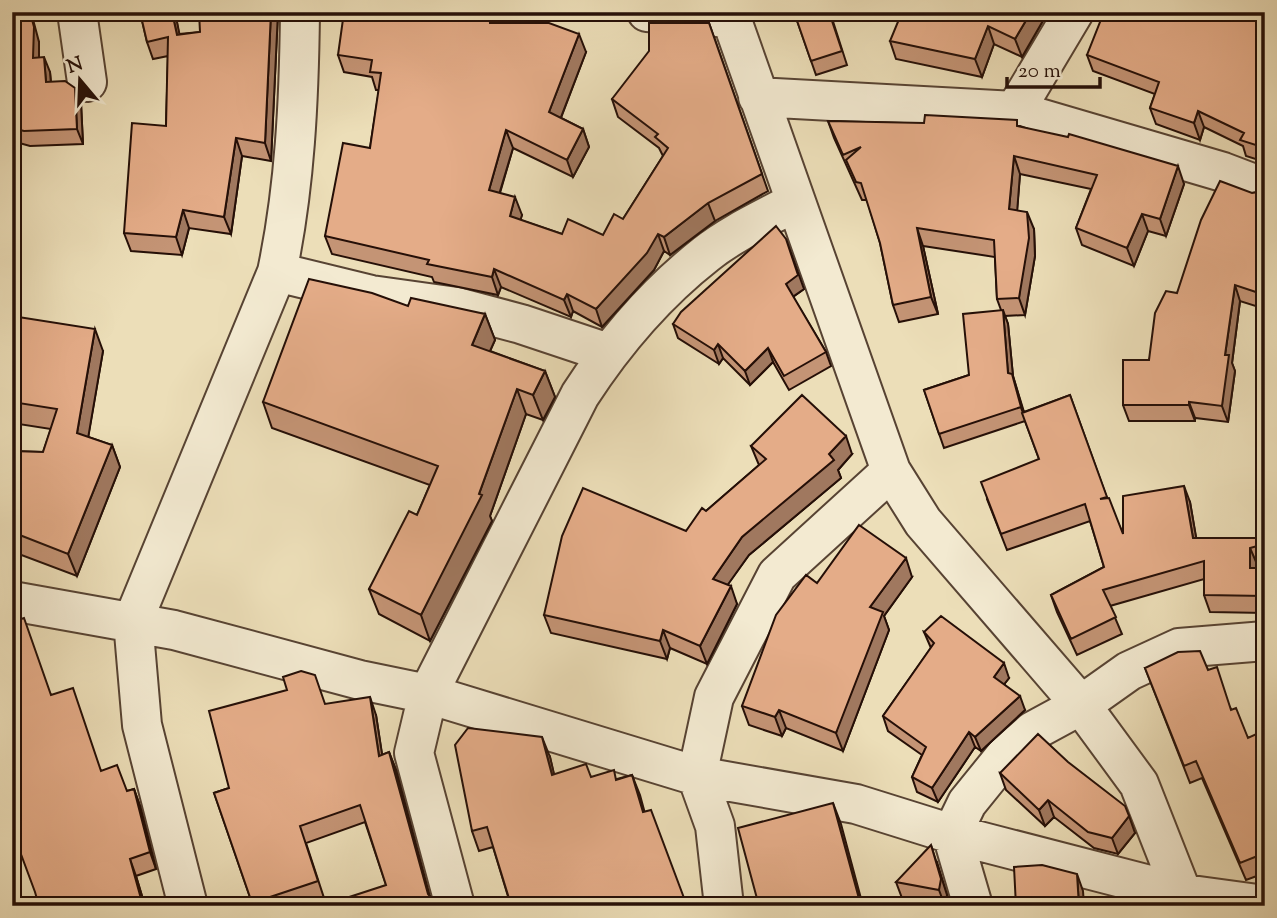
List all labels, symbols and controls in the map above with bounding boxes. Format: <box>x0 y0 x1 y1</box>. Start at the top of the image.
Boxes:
north arrow <box>46 46 116 116</box>
scale bar <box>1007 46 1100 90</box>
text: N <box>64 51 87 82</box>
text: 20 m <box>1018 57 1061 87</box>

